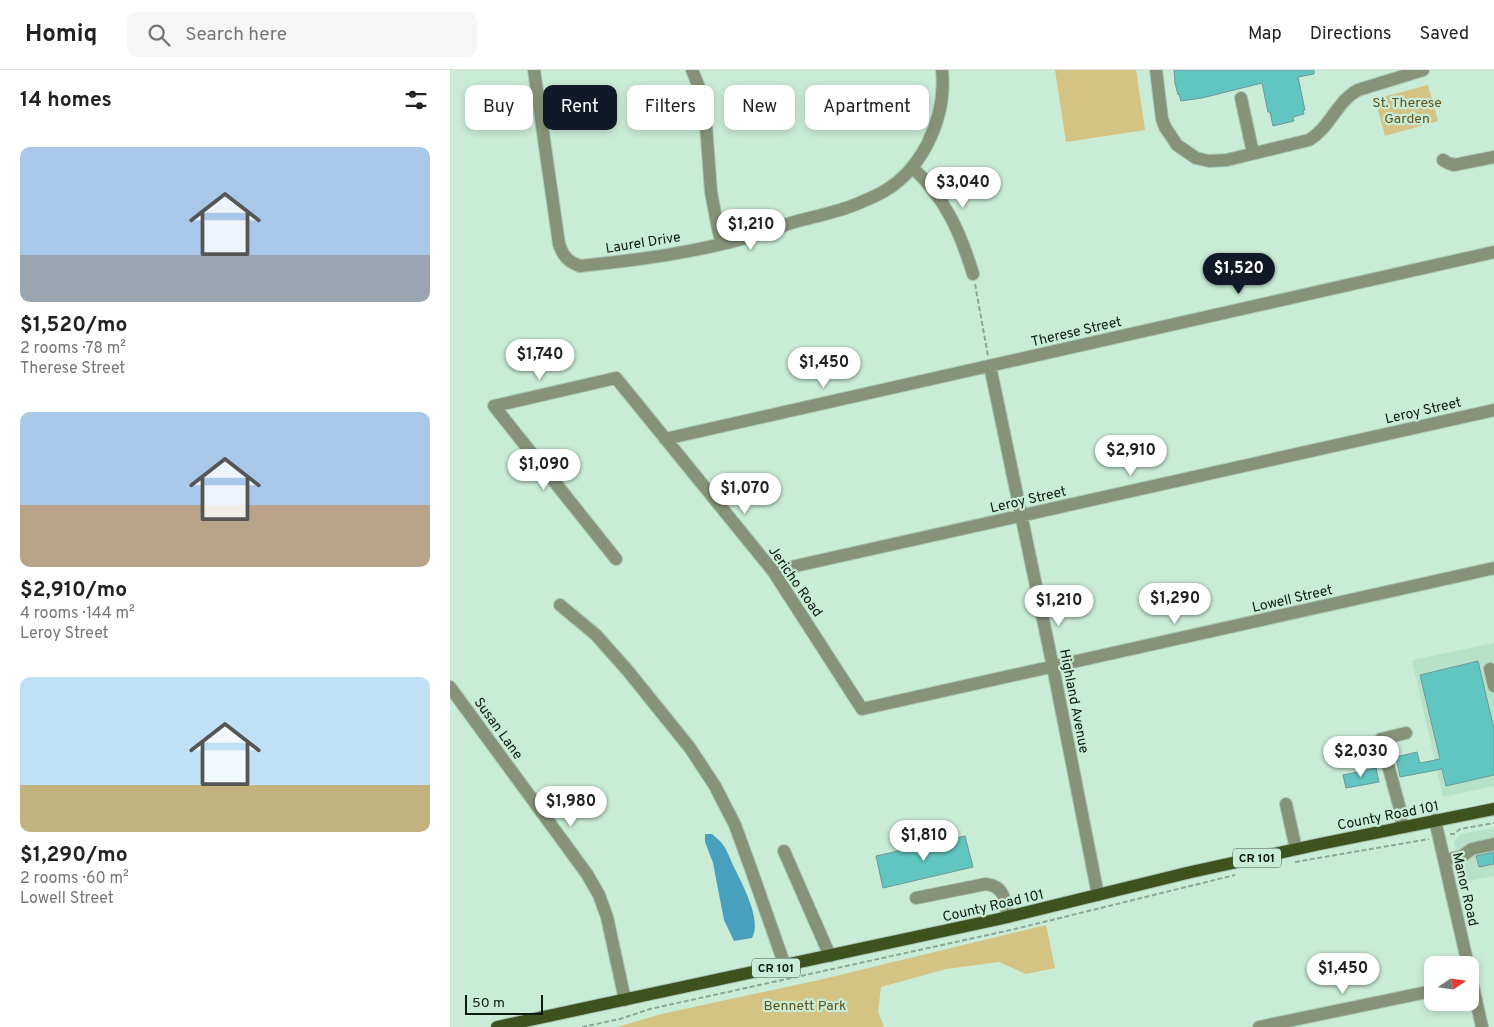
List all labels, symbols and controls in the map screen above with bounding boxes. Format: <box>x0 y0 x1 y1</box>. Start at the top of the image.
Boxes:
search box <box>127 12 477 57</box>
text: Homiq <box>25 20 97 50</box>
icon: search <box>145 21 173 49</box>
text: Search here <box>185 23 287 47</box>
text: Map <box>1248 23 1282 46</box>
text: Directions <box>1310 23 1392 46</box>
text: Saved <box>1420 23 1469 46</box>
chip: Buy <box>465 85 533 130</box>
chip: Rent <box>543 85 617 130</box>
chip: Filters <box>627 85 714 130</box>
chip: New <box>724 85 795 130</box>
chip: Apartment <box>805 85 929 130</box>
icon: filters <box>402 86 430 114</box>
text: 14 homes <box>20 87 112 114</box>
park label: St. Therese Garden <box>1372 95 1442 128</box>
pin: $3,040 <box>922 166 1004 209</box>
text: $3,040 <box>936 173 990 193</box>
icon: home <box>180 179 270 269</box>
pin: $1,210 <box>710 208 792 251</box>
text: $1,210 <box>728 215 774 235</box>
street label: Laurel Drive <box>604 229 682 258</box>
pin: $1,520 <box>1198 252 1280 295</box>
text: $1,520 <box>1214 259 1264 279</box>
text: $1,520/mo <box>20 312 127 339</box>
street label: Therese Street <box>1029 314 1123 351</box>
pin: $1,740 <box>499 338 581 381</box>
text: 2 rooms · 78 m² <box>20 339 126 359</box>
text: $1,740 <box>517 345 563 365</box>
pin: $1,450 <box>783 346 865 389</box>
text: $1,450 <box>799 353 849 373</box>
text: Therese Street <box>20 359 125 379</box>
street label: Leroy Street <box>1384 394 1463 428</box>
pin: $2,910 <box>1090 434 1172 477</box>
text: $2,910 <box>1106 441 1156 461</box>
icon: home <box>180 444 270 534</box>
pin: $1,090 <box>503 448 585 491</box>
text: $1,090 <box>518 455 570 475</box>
pin: $1,070 <box>704 472 786 515</box>
text: $1,070 <box>720 479 770 499</box>
street label: Leroy Street <box>989 483 1068 517</box>
street label: Jericho Road <box>764 543 825 621</box>
text: $2,910/mo <box>20 577 127 604</box>
pin: $1,290 <box>1134 582 1216 625</box>
street label: Lowell Street <box>1250 582 1334 617</box>
pin: $1,210 <box>1018 584 1100 627</box>
text: $1,290 <box>1150 589 1200 609</box>
text: $1,210 <box>1036 591 1082 611</box>
text: 4 rooms · 144 m² <box>20 604 135 624</box>
text: Leroy Street <box>20 624 109 644</box>
street label: Highland Avenue <box>1055 648 1092 755</box>
street label: Susan Lane <box>470 695 526 763</box>
icon: home <box>180 709 270 799</box>
pin: $2,030 <box>1320 736 1402 778</box>
text: $2,030 <box>1334 742 1388 762</box>
pin: $1,980 <box>530 786 612 828</box>
text: $1,980 <box>546 792 596 812</box>
street label: County Road 101 <box>1336 798 1441 835</box>
pin: $1,810 <box>883 820 965 862</box>
text: $1,810 <box>900 826 948 846</box>
text: $1,290/mo <box>20 842 128 869</box>
road number: CR 101 <box>1233 848 1281 868</box>
street label: Manor Road <box>1448 851 1481 928</box>
text: 2 rooms · 60 m² <box>20 869 129 889</box>
street label: County Road 101 <box>941 887 1046 926</box>
text: Lowell Street <box>20 889 114 909</box>
pin: $1,450 <box>1302 952 1384 995</box>
north arrow <box>1424 956 1479 1011</box>
map controls <box>1424 956 1479 1011</box>
road number: CR 101 <box>752 958 800 978</box>
text: $1,450 <box>1318 959 1368 979</box>
scale bar <box>465 992 542 1015</box>
text: 50 m <box>472 995 505 1012</box>
park label: Bennett Park <box>763 998 847 1015</box>

